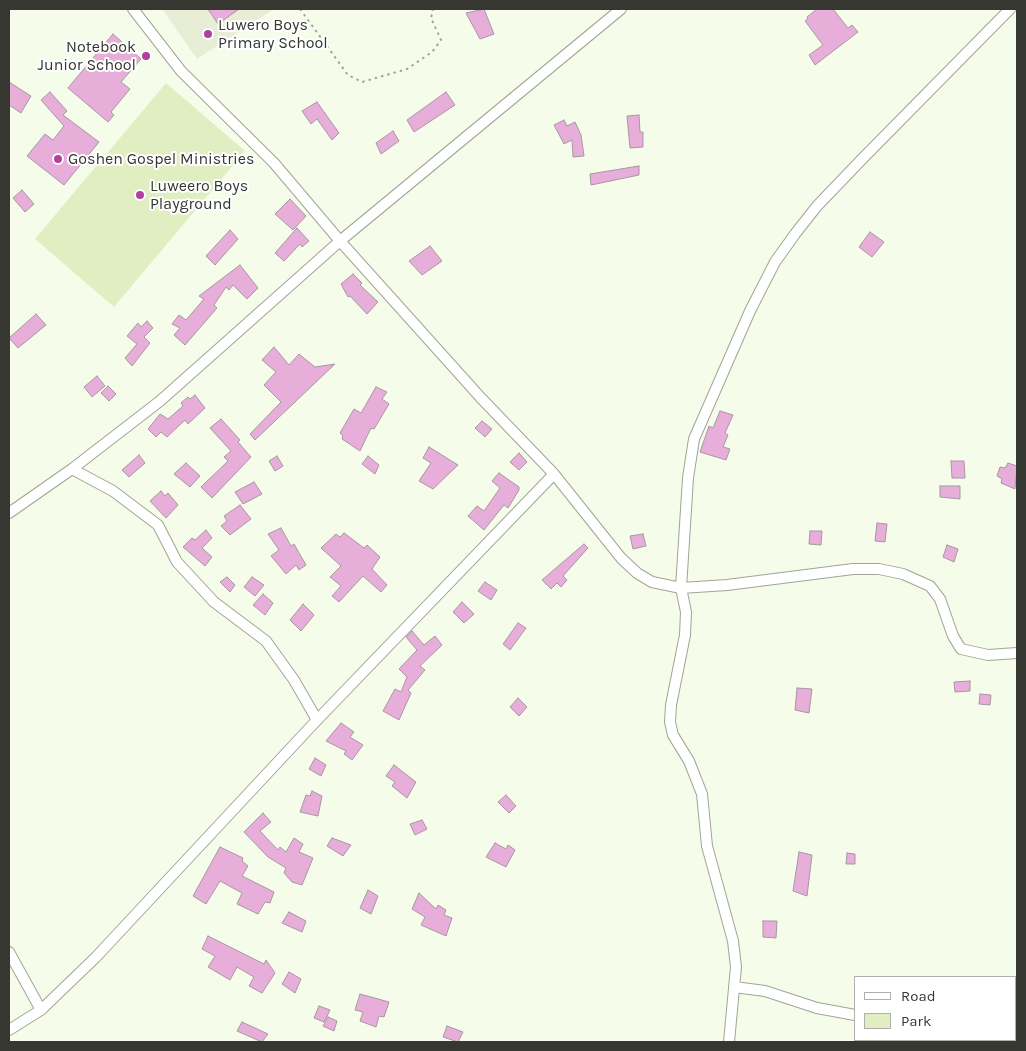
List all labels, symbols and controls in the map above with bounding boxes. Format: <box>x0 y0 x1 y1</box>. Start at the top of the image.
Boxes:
place label: Luwero Boys Primary School <box>218 15 328 53</box>
marker: Luwero Boys Primary School <box>202 28 214 40</box>
place label: Notebook Junior School <box>38 37 136 75</box>
marker: Notebook Junior School <box>140 50 152 62</box>
place label: Goshen Gospel Ministries <box>68 149 254 169</box>
marker: Goshen Gospel Ministries <box>52 153 64 165</box>
place label: Luweero Boys Playground <box>150 176 248 214</box>
marker: Luweero Boys Playground <box>134 189 146 201</box>
legend <box>854 976 1016 1041</box>
text: Road <box>901 987 936 1005</box>
text: Park <box>901 1012 931 1030</box>

